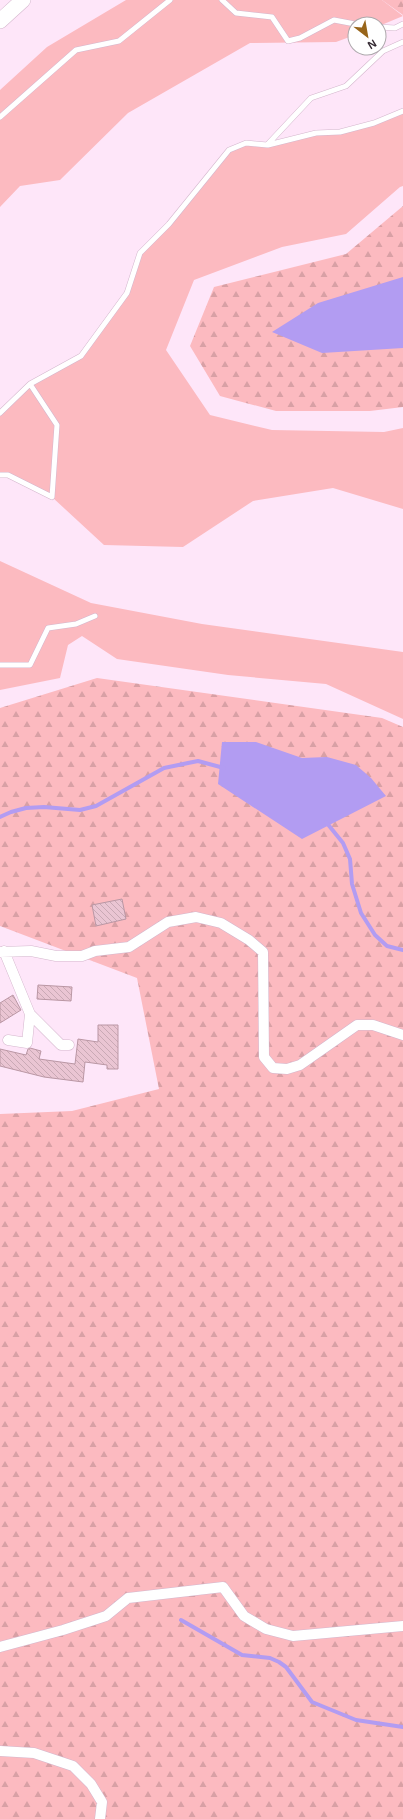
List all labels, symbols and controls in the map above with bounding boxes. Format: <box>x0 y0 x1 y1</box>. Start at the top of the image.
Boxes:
north arrow <box>347 16 387 56</box>
text: N <box>366 37 379 52</box>

